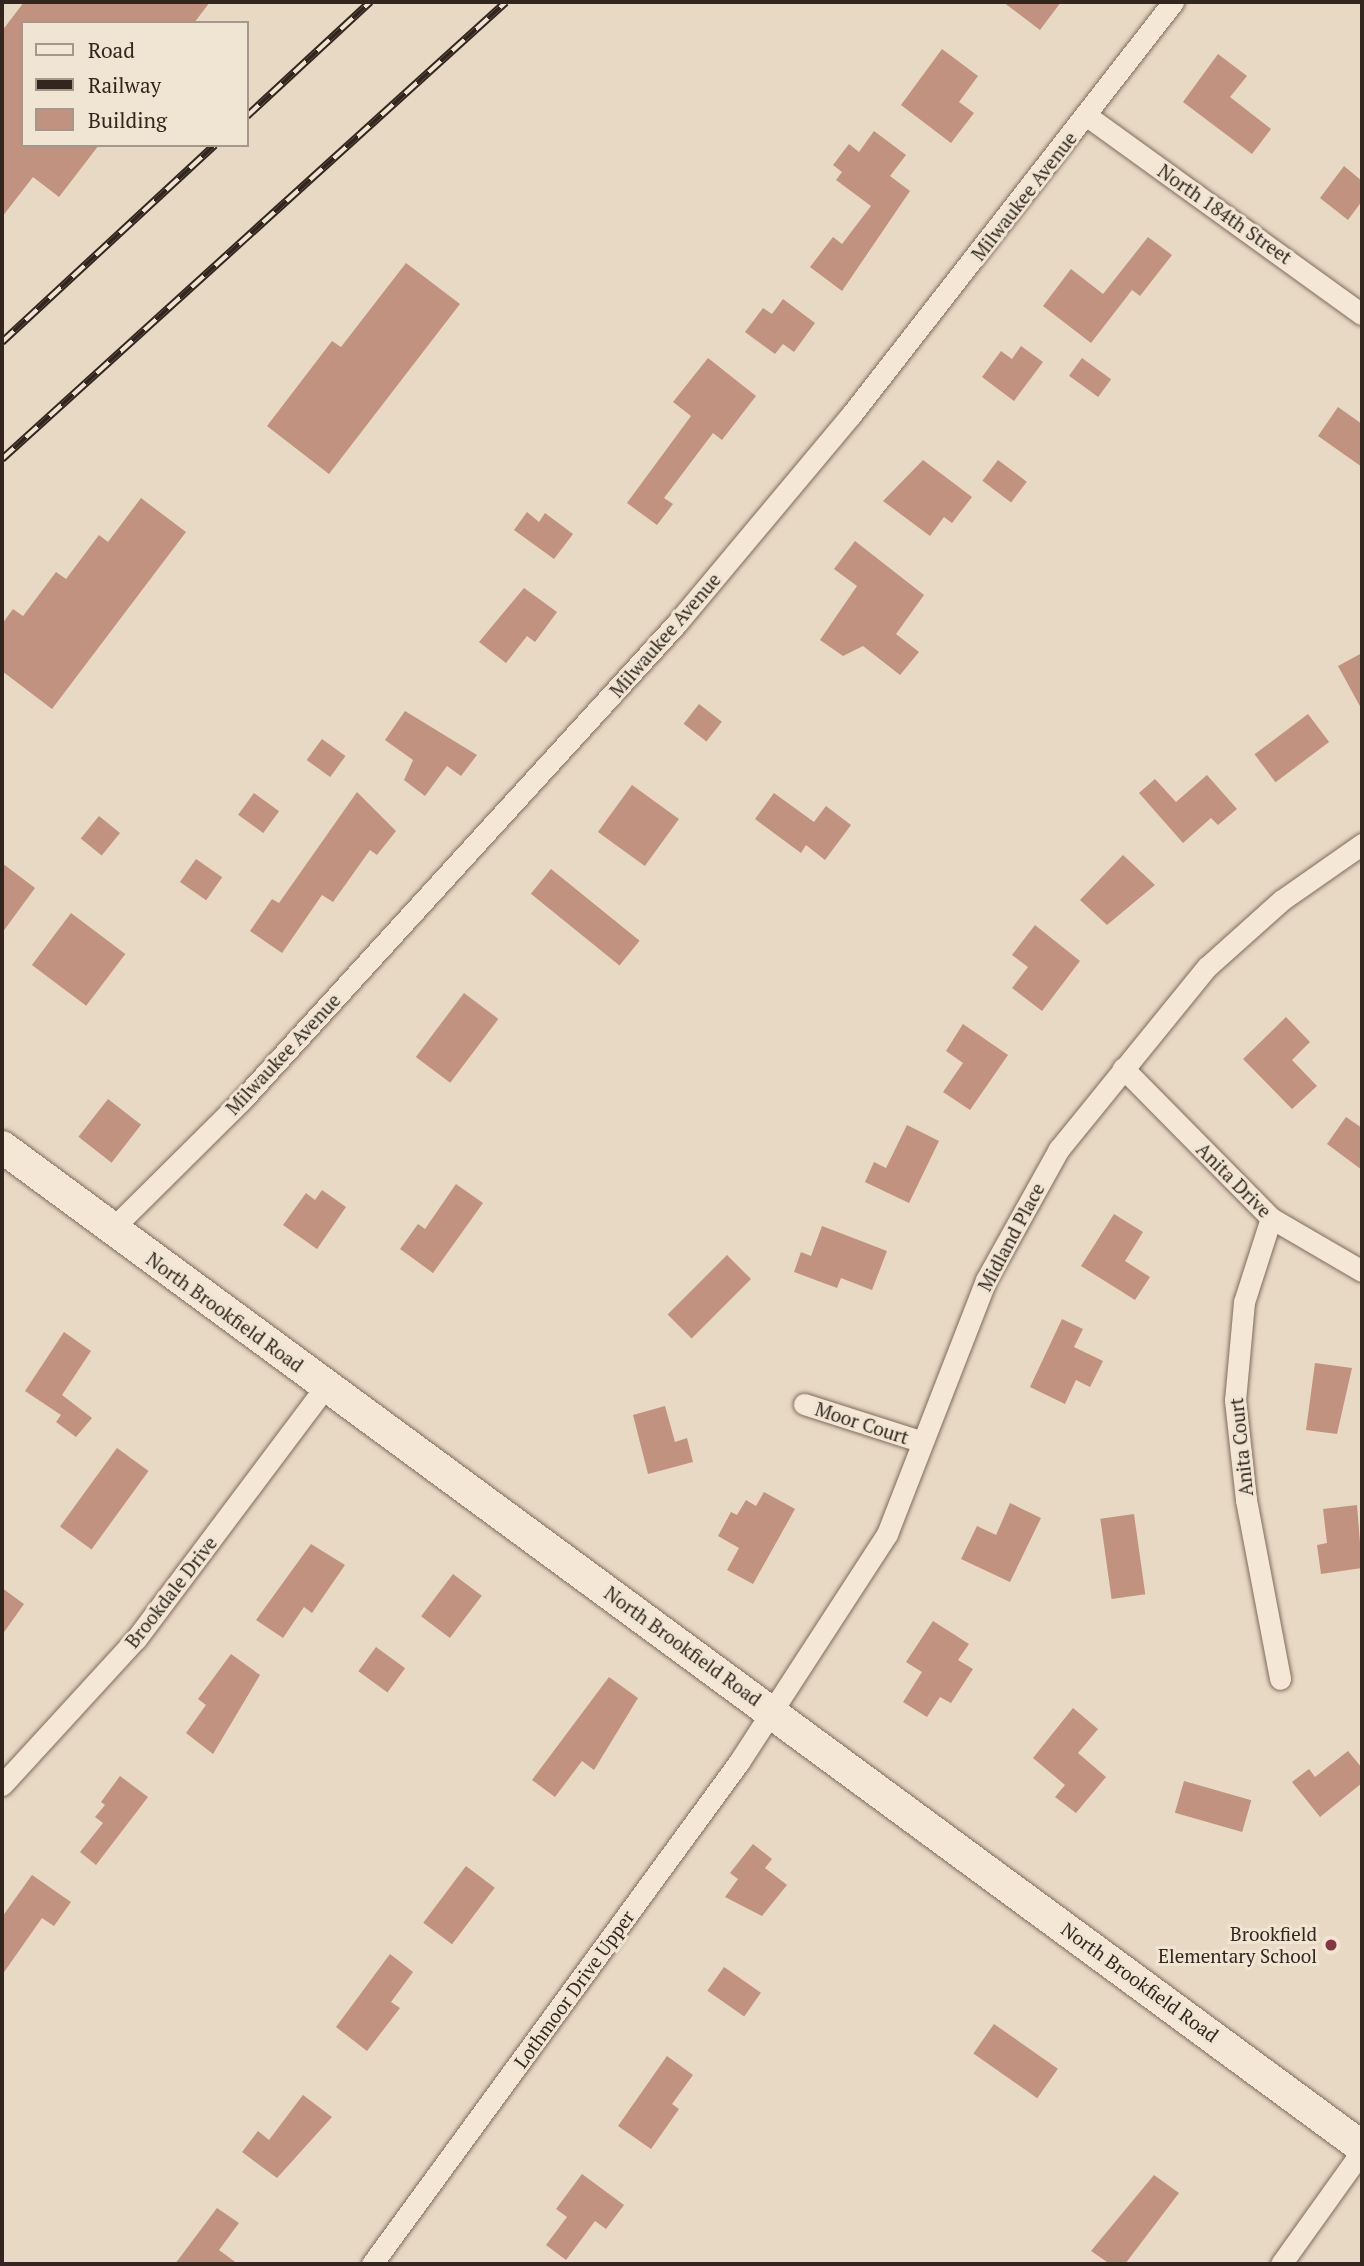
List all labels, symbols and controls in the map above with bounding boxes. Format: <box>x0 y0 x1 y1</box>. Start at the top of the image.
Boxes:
legend <box>21 21 248 147</box>
text: Road <box>88 36 135 64</box>
text: Railway <box>88 71 161 99</box>
text: Building <box>88 106 167 134</box>
street label: Milwaukee Avenue <box>966 127 1082 265</box>
street label: North 184th Street <box>1154 159 1296 269</box>
street label: Milwaukee Avenue <box>605 568 725 702</box>
street label: Milwaukee Avenue <box>221 989 345 1119</box>
street label: Anita Drive <box>1192 1138 1276 1222</box>
street label: Midland Place <box>973 1179 1049 1295</box>
street label: North Brookfield Road <box>142 1247 308 1377</box>
street label: Moor Court <box>812 1397 912 1449</box>
street label: Anita Court <box>1224 1397 1258 1497</box>
street label: Brookdale Drive <box>120 1532 222 1652</box>
street label: North Brookfield Road <box>600 1581 766 1711</box>
street label: Lothmoor Drive Upper <box>509 1906 639 2072</box>
street label: North Brookfield Road <box>1057 1917 1223 2047</box>
place label: Brookfield Elementary School <box>1158 1923 1317 1967</box>
marker: Brookfield Elementary School <box>1323 1937 1339 1953</box>

